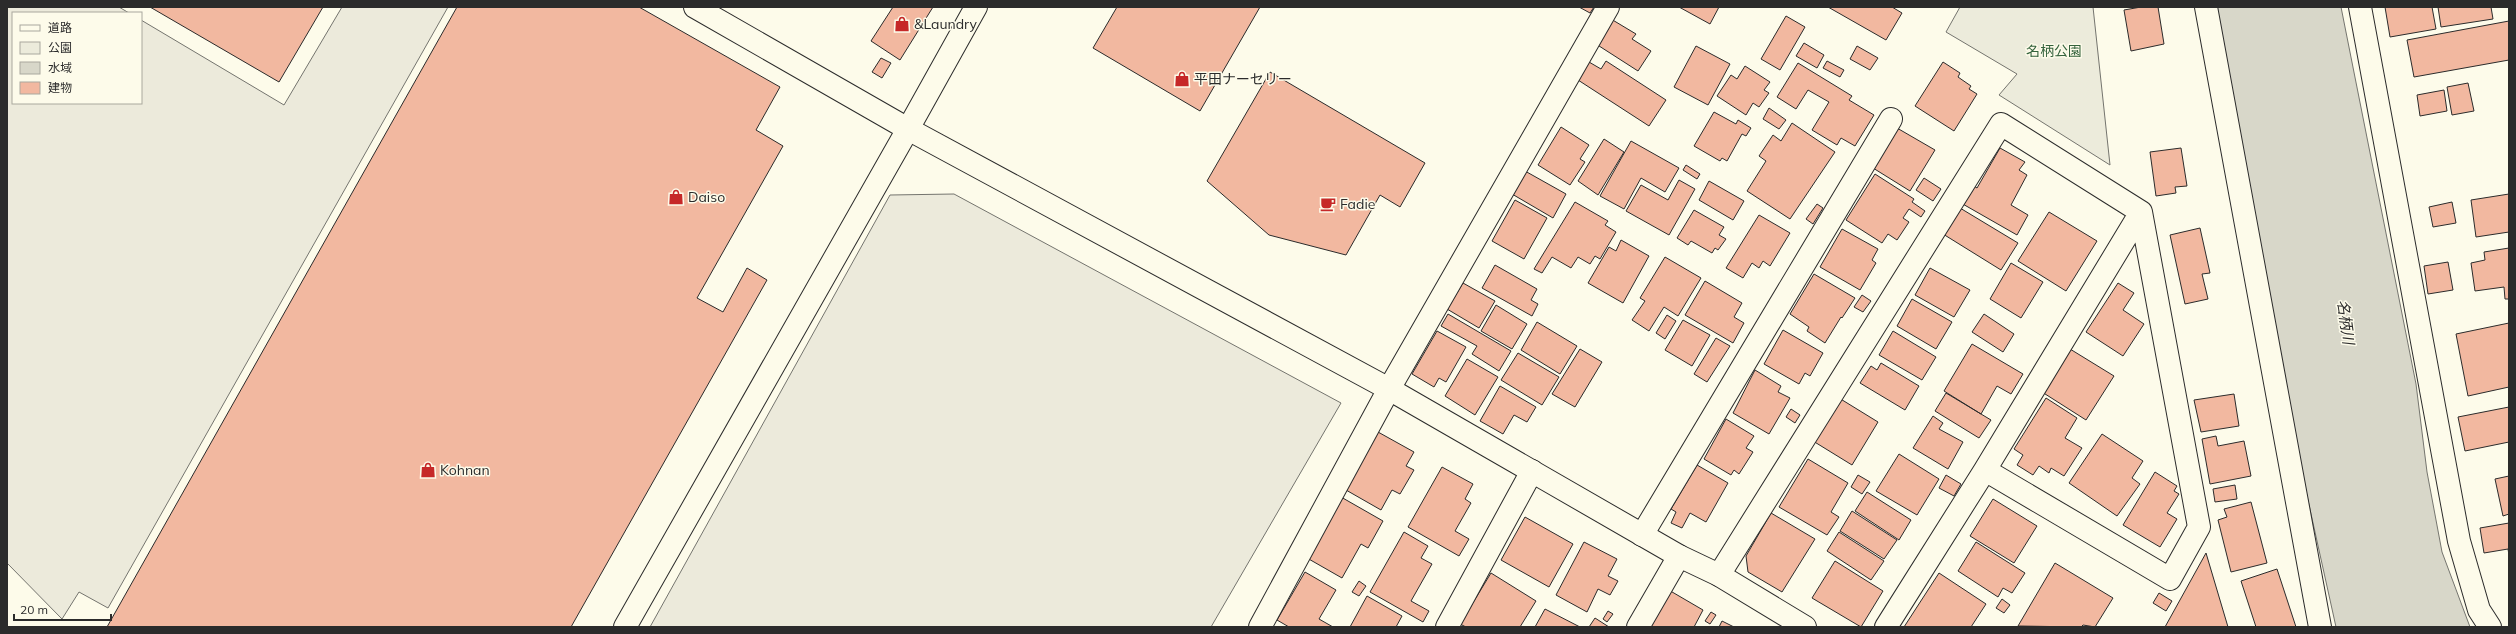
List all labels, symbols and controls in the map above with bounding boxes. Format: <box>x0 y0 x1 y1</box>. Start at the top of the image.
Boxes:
legend <box>12 12 142 104</box>
shop icon: &Laundry <box>893 15 911 33</box>
place label: &Laundry <box>914 15 978 33</box>
text: 道路 <box>48 20 72 35</box>
text: 公園 <box>48 40 72 55</box>
park label: 名柄公園 <box>2026 42 2082 60</box>
text: 水域 <box>48 60 72 75</box>
shop icon: 平田ナーセリー <box>1173 70 1191 88</box>
place label: 平田ナーセリー <box>1194 70 1292 88</box>
text: 建物 <box>48 80 72 95</box>
shop icon: Daiso <box>667 188 685 206</box>
place label: Daiso <box>688 188 725 206</box>
cafe icon: Fadie <box>1319 195 1337 213</box>
place label: Fadie <box>1340 195 1375 213</box>
water label: 名柄川 <box>2333 298 2359 348</box>
shop icon: Kohnan <box>419 461 437 479</box>
place label: Kohnan <box>440 461 490 479</box>
scale bar <box>14 596 111 622</box>
text: 20 m <box>20 602 48 617</box>

